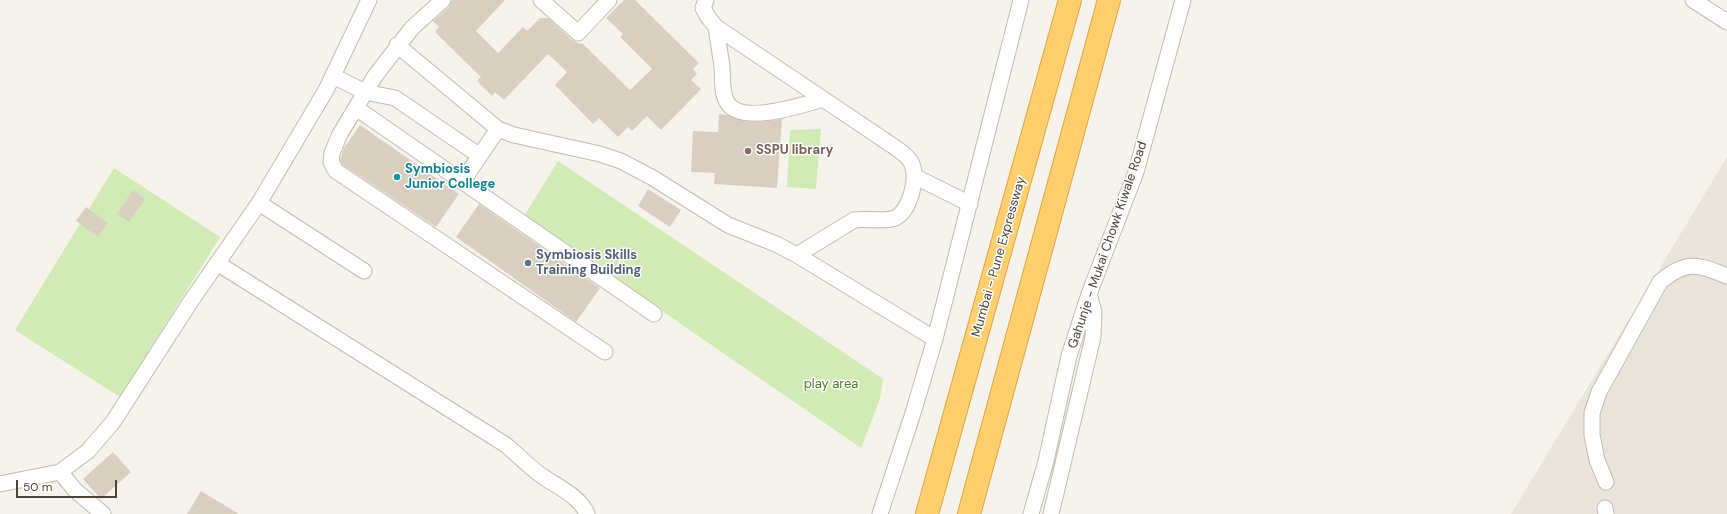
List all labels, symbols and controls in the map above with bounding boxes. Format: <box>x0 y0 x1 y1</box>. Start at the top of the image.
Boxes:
street label: Gahunje - Mukai Chowk Kiwale Road <box>1065 139 1151 351</box>
place label: SSPU library <box>756 143 833 159</box>
marker: SSPU library <box>743 146 753 156</box>
place label: Symbiosis Junior College <box>405 162 495 193</box>
marker: Symbiosis Junior College <box>392 172 402 182</box>
street label: Mumbai - Pune Expressway <box>969 175 1029 339</box>
place label: Symbiosis Skills Training Building <box>536 248 641 279</box>
marker: Symbiosis Skills Training Building <box>523 258 533 268</box>
park label: play area <box>804 377 858 393</box>
scale bar <box>18 472 119 498</box>
text: 50 m <box>23 479 52 495</box>

